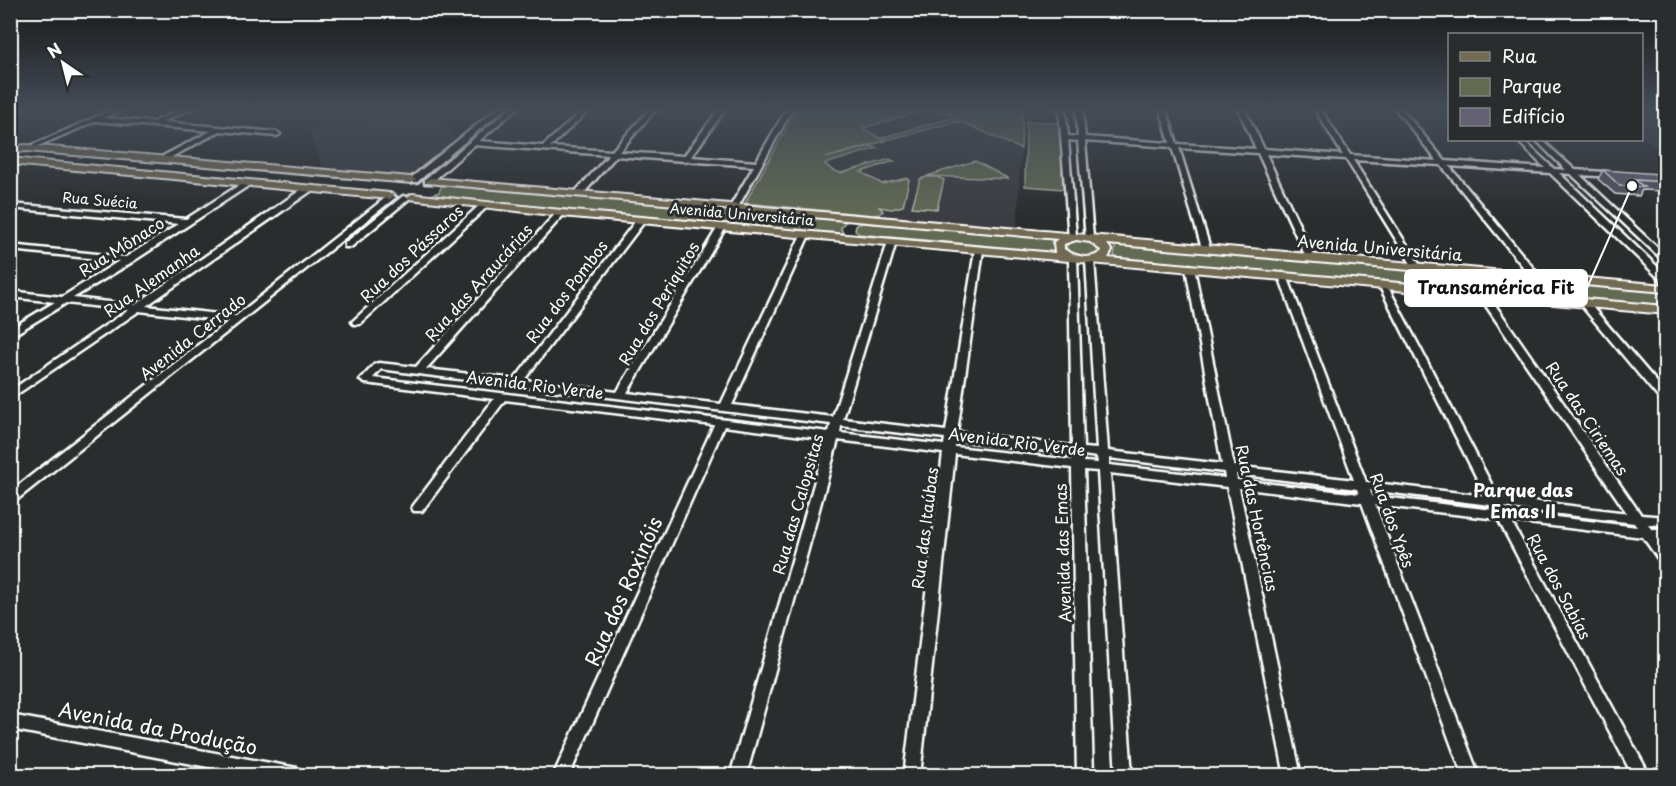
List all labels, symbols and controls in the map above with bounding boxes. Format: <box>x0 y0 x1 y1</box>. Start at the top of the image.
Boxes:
north arrow <box>33 33 93 93</box>
legend <box>1448 33 1643 141</box>
text: N <box>42 36 66 63</box>
text: Rua <box>1502 42 1537 69</box>
text: Parque <box>1502 72 1562 99</box>
text: Edifício <box>1502 102 1565 129</box>
street label: Rua Suécia <box>62 186 139 214</box>
street label: Avenida Universitária <box>669 197 815 231</box>
street label: Rua dos Pássaros <box>354 199 468 307</box>
street label: Rua Mônaco <box>74 210 168 282</box>
street label: Rua das Araucárias <box>419 218 537 346</box>
street label: Avenida Universitária <box>1297 228 1463 266</box>
street label: Rua dos Pombos <box>519 235 613 347</box>
street label: Rua dos Periquitos <box>612 237 704 369</box>
street label: Rua Alemanha <box>98 238 204 322</box>
callout: Transamérica Fit <box>1405 270 1587 306</box>
text: Transamérica Fit <box>1417 273 1575 300</box>
street label: Avenida Cerrado <box>134 287 250 385</box>
street label: Rua das Ciriemas <box>1541 356 1635 480</box>
street label: Avenida Rio Verde <box>465 364 605 404</box>
street label: Avenida Rio Verde <box>947 421 1087 461</box>
street label: Rua das Calopsitas <box>765 431 829 577</box>
street label: Rua das Hortências <box>1231 442 1285 594</box>
street label: Rua das Itaúbas <box>905 466 943 590</box>
street label: Rua dos Ypês <box>1365 469 1421 571</box>
district label: Parque das Emas II <box>1473 476 1573 524</box>
street label: Avenida das Emas <box>1048 483 1076 623</box>
street label: Rua dos Roxinóis <box>577 511 669 671</box>
street label: Rua dos Sabías <box>1522 529 1598 643</box>
street label: Avenida da Produção <box>56 694 260 762</box>

